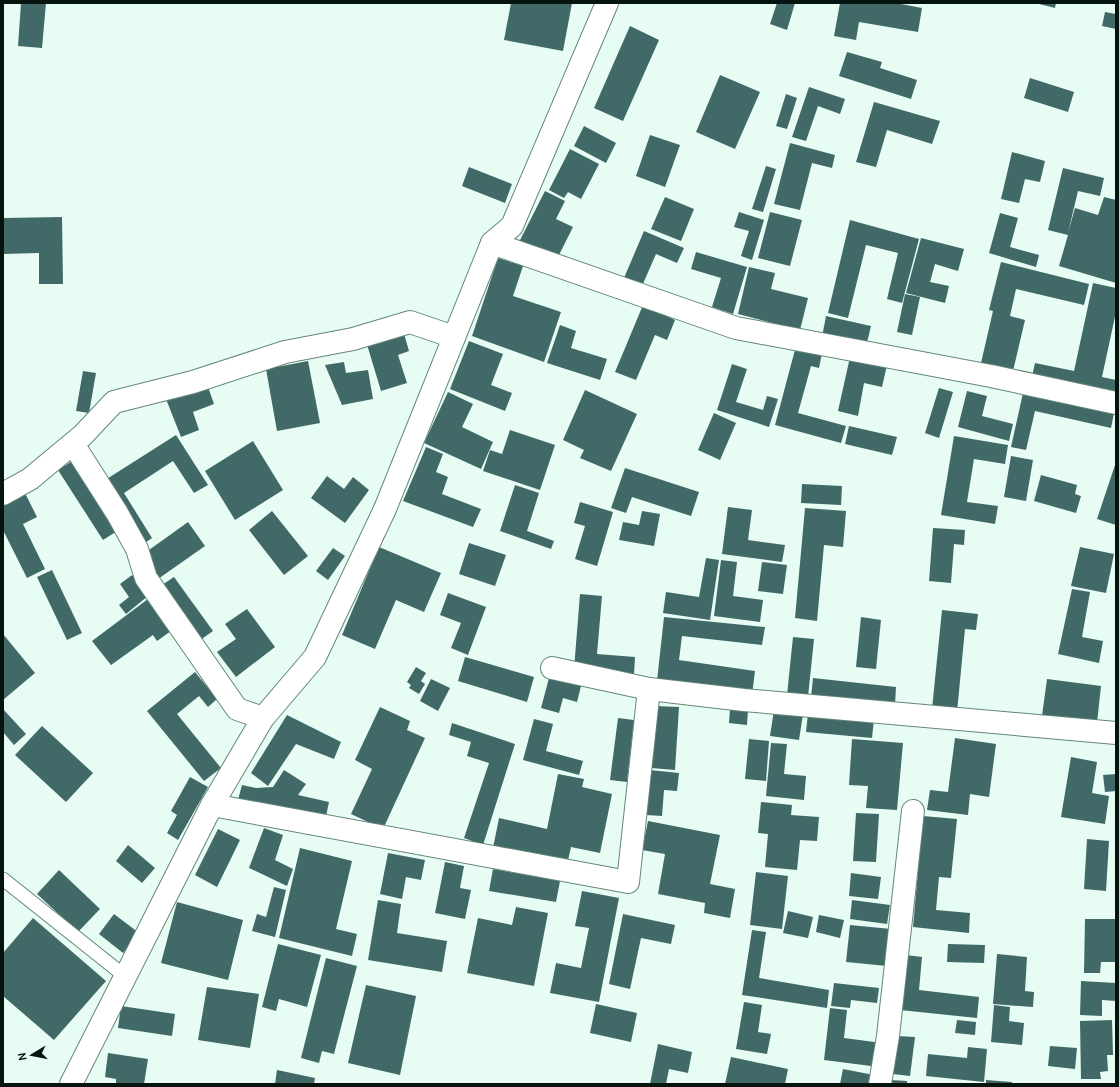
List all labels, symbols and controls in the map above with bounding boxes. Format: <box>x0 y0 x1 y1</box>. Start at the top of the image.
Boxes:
north arrow <box>12 1035 52 1075</box>
text: N <box>15 1052 30 1062</box>

